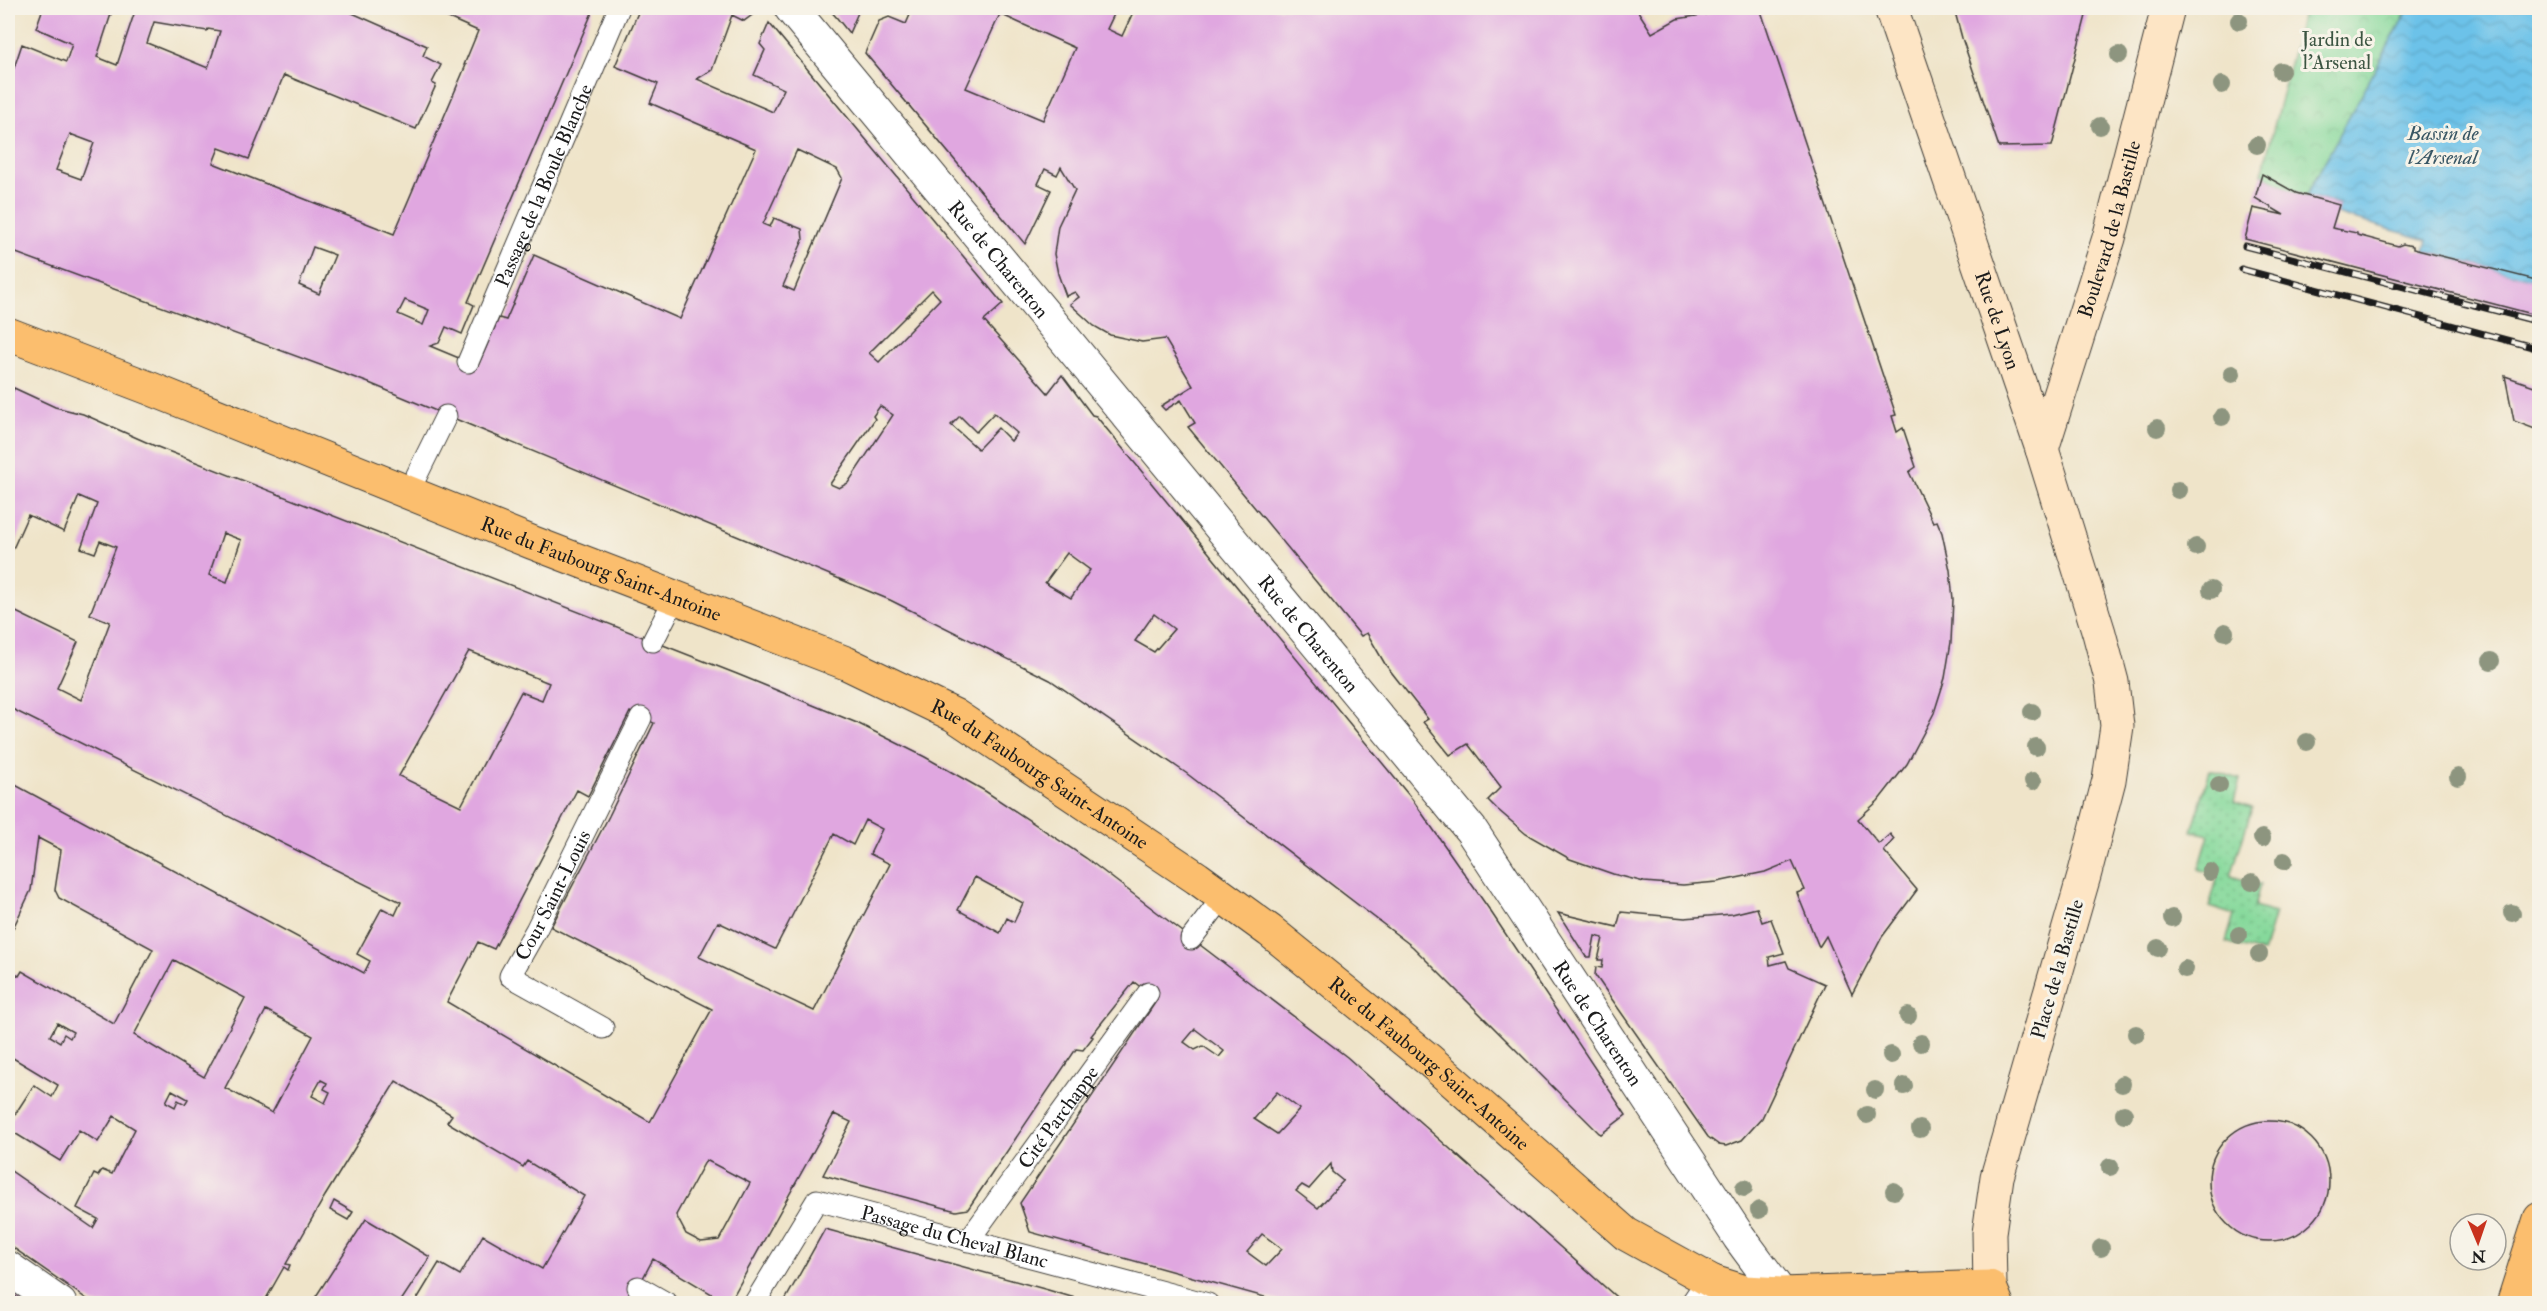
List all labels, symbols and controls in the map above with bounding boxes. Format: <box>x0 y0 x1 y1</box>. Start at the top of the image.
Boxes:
park label: Jardin de l'Arsenal <box>2300 27 2373 75</box>
street label: Passage de la Boule Blanche <box>489 80 598 291</box>
water label: Bassin de l'Arsenal <box>2406 120 2480 171</box>
street label: Boulevard de la Bastille <box>2072 138 2147 321</box>
street label: Rue de Charenton <box>942 196 1054 323</box>
street label: Rue de Lyon <box>1969 268 2026 373</box>
street label: Rue du Faubourg Saint-Antoine <box>477 511 725 627</box>
street label: Rue de Charenton <box>1252 570 1364 698</box>
street label: Rue du Faubourg Saint-Antoine <box>927 694 1153 855</box>
street label: Cour Saint-Louis <box>509 826 597 965</box>
street label: Place de la Bastille <box>2026 896 2089 1042</box>
street label: Rue de Charenton <box>1547 956 1648 1091</box>
street label: Rue du Faubourg Saint-Antoine <box>1323 971 1535 1156</box>
street label: Cité Parchappe <box>1013 1061 1104 1174</box>
street label: Passage du Cheval Blanc <box>858 1200 1051 1274</box>
north arrow <box>2448 1212 2508 1272</box>
text: N <box>2470 1246 2487 1266</box>

